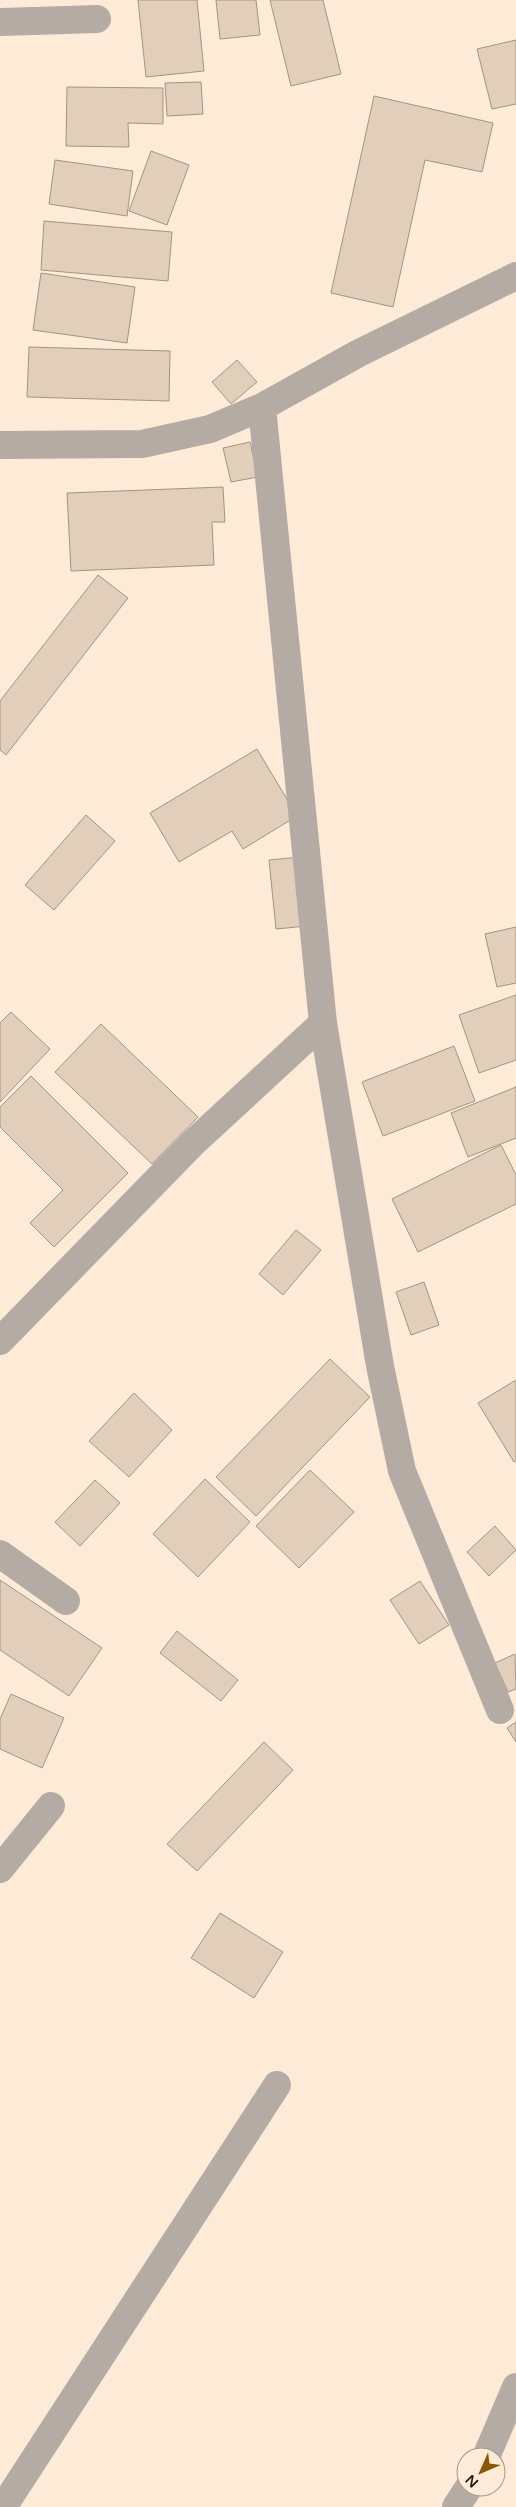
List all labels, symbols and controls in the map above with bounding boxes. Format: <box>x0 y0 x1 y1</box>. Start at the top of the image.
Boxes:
north arrow <box>456 2447 506 2497</box>
text: N <box>462 2471 482 2491</box>

